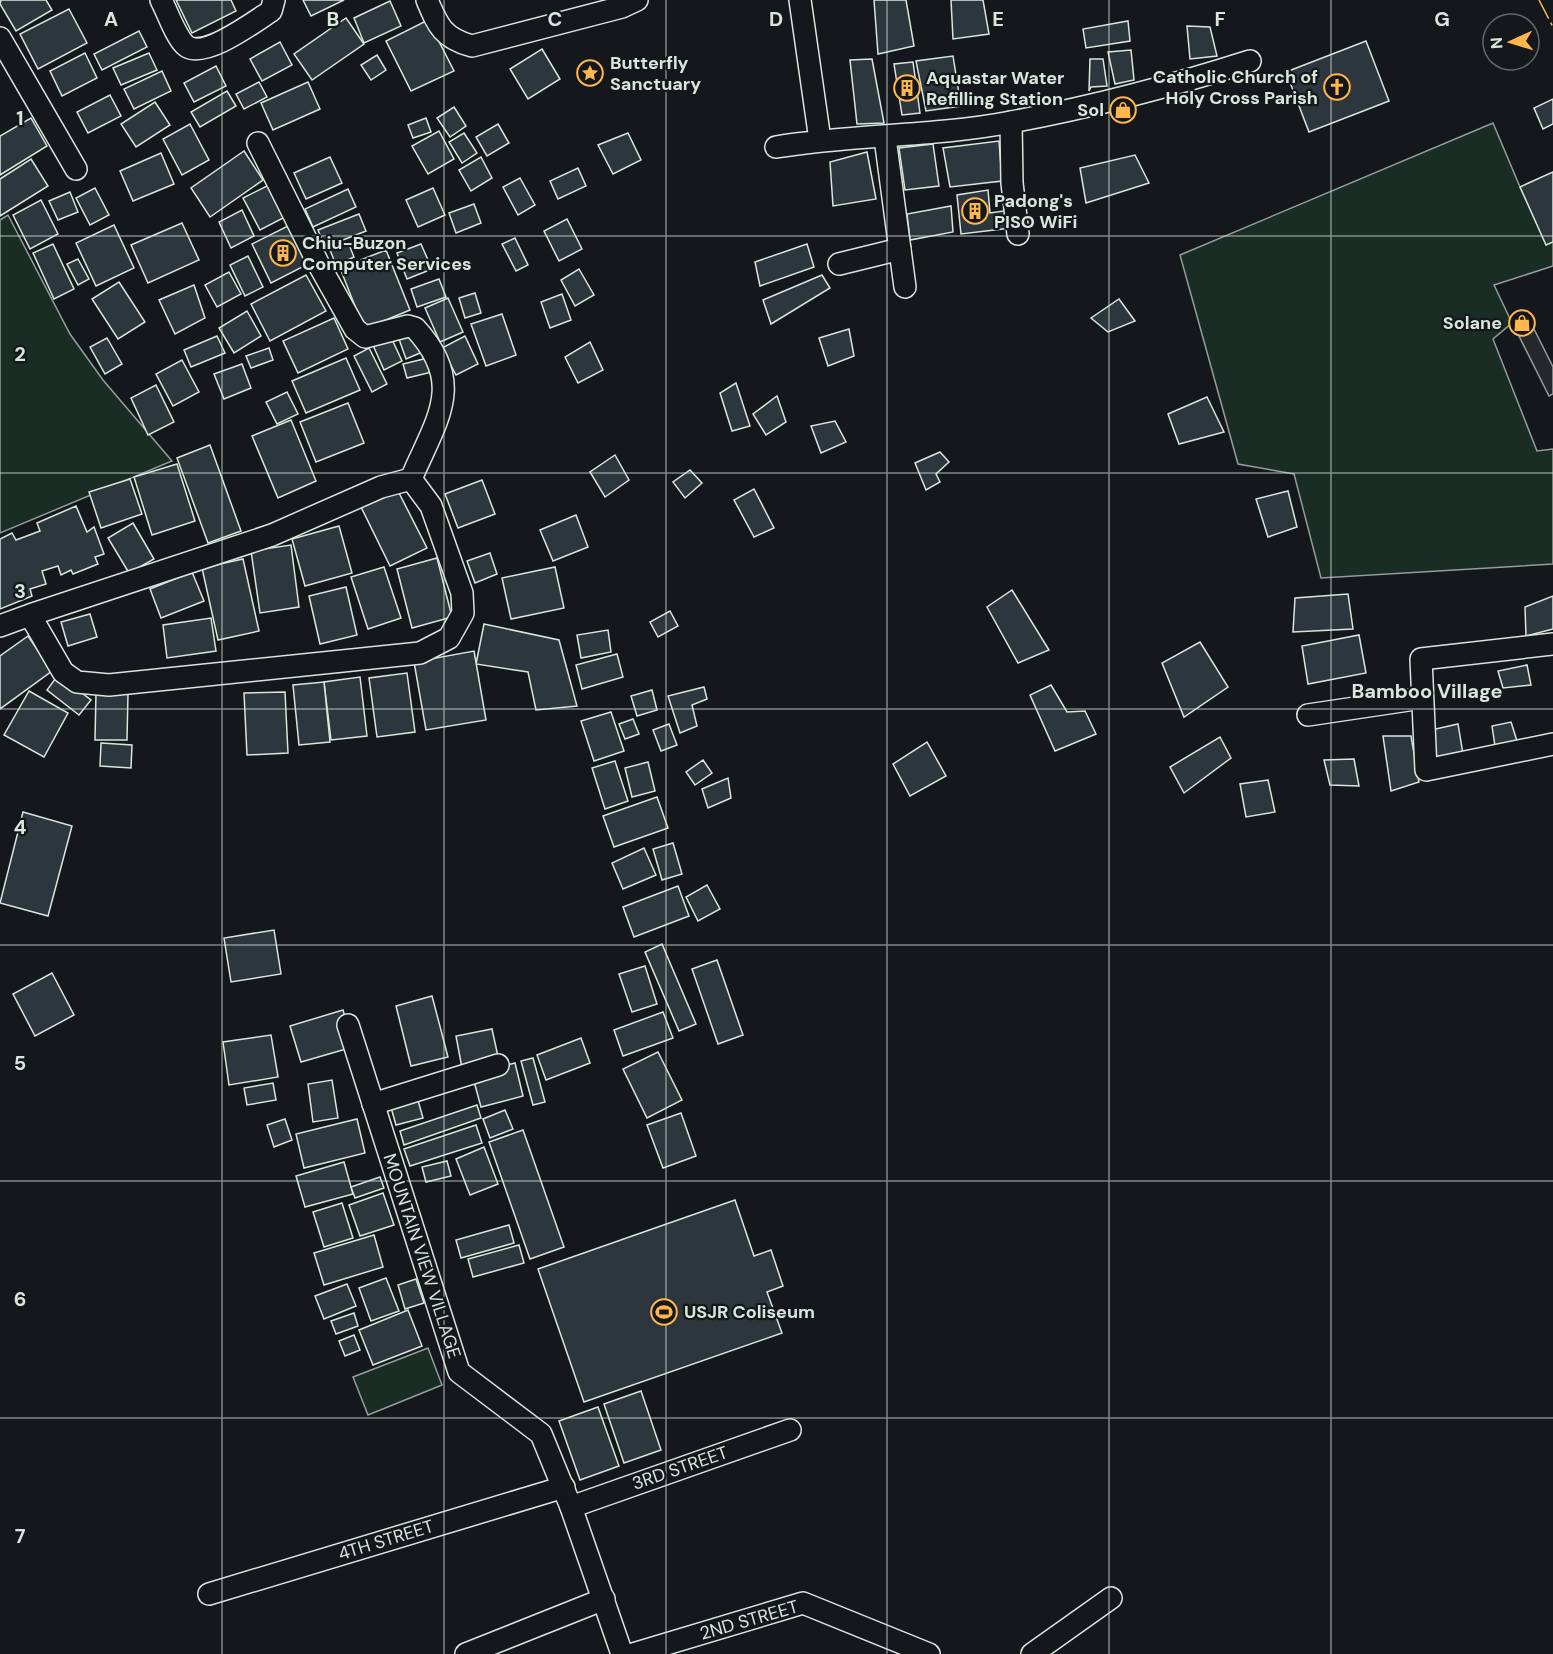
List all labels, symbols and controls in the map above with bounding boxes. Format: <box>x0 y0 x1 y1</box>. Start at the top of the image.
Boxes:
text: A <box>104 6 118 32</box>
text: B <box>327 6 339 32</box>
text: C <box>548 6 562 32</box>
text: D <box>769 6 783 32</box>
text: E <box>992 6 1004 32</box>
text: F <box>1214 6 1226 32</box>
text: G <box>1434 6 1450 32</box>
north arrow <box>1481 12 1541 72</box>
text: N <box>1486 36 1507 50</box>
place label: Butterfly Sanctuary <box>610 51 701 96</box>
place icon: Butterfly Sanctuary <box>575 58 605 88</box>
place label: Catholic Church of Holy Cross Parish <box>1153 65 1318 110</box>
place label: Aquastar Water Refilling Station <box>926 66 1064 111</box>
church icon: Catholic Church of Holy Cross Parish <box>1322 72 1352 102</box>
building icon: Aquastar Water Refilling Station <box>892 73 922 103</box>
shop icon: Sol <box>1108 95 1138 125</box>
place label: Sol <box>1077 98 1104 122</box>
text: 1 <box>16 105 24 131</box>
place label: Padong's PISO WiFi <box>994 189 1077 234</box>
building icon: Padong's PISO WiFi <box>960 196 990 226</box>
place label: Chiu-Buzon Computer Services <box>302 231 472 276</box>
building icon: Chiu-Buzon Computer Services <box>268 238 298 268</box>
shop icon: Solane <box>1507 308 1537 338</box>
place label: Solane <box>1443 311 1502 335</box>
text: 2 <box>14 341 26 367</box>
text: 3 <box>14 578 26 604</box>
district label: Bamboo Village <box>1351 678 1503 704</box>
text: 4 <box>14 814 27 840</box>
text: 5 <box>14 1050 26 1076</box>
street label: MOUNTAIN VIEW VILLAGE <box>377 1150 467 1362</box>
text: 6 <box>14 1286 26 1312</box>
sports icon: USJR Coliseum <box>649 1297 679 1327</box>
place label: USJR Coliseum <box>684 1300 815 1324</box>
street label: 3RD STREET <box>629 1440 731 1496</box>
street label: 4TH STREET <box>335 1514 437 1566</box>
text: 7 <box>15 1523 26 1549</box>
street label: 2ND STREET <box>697 1594 801 1646</box>

